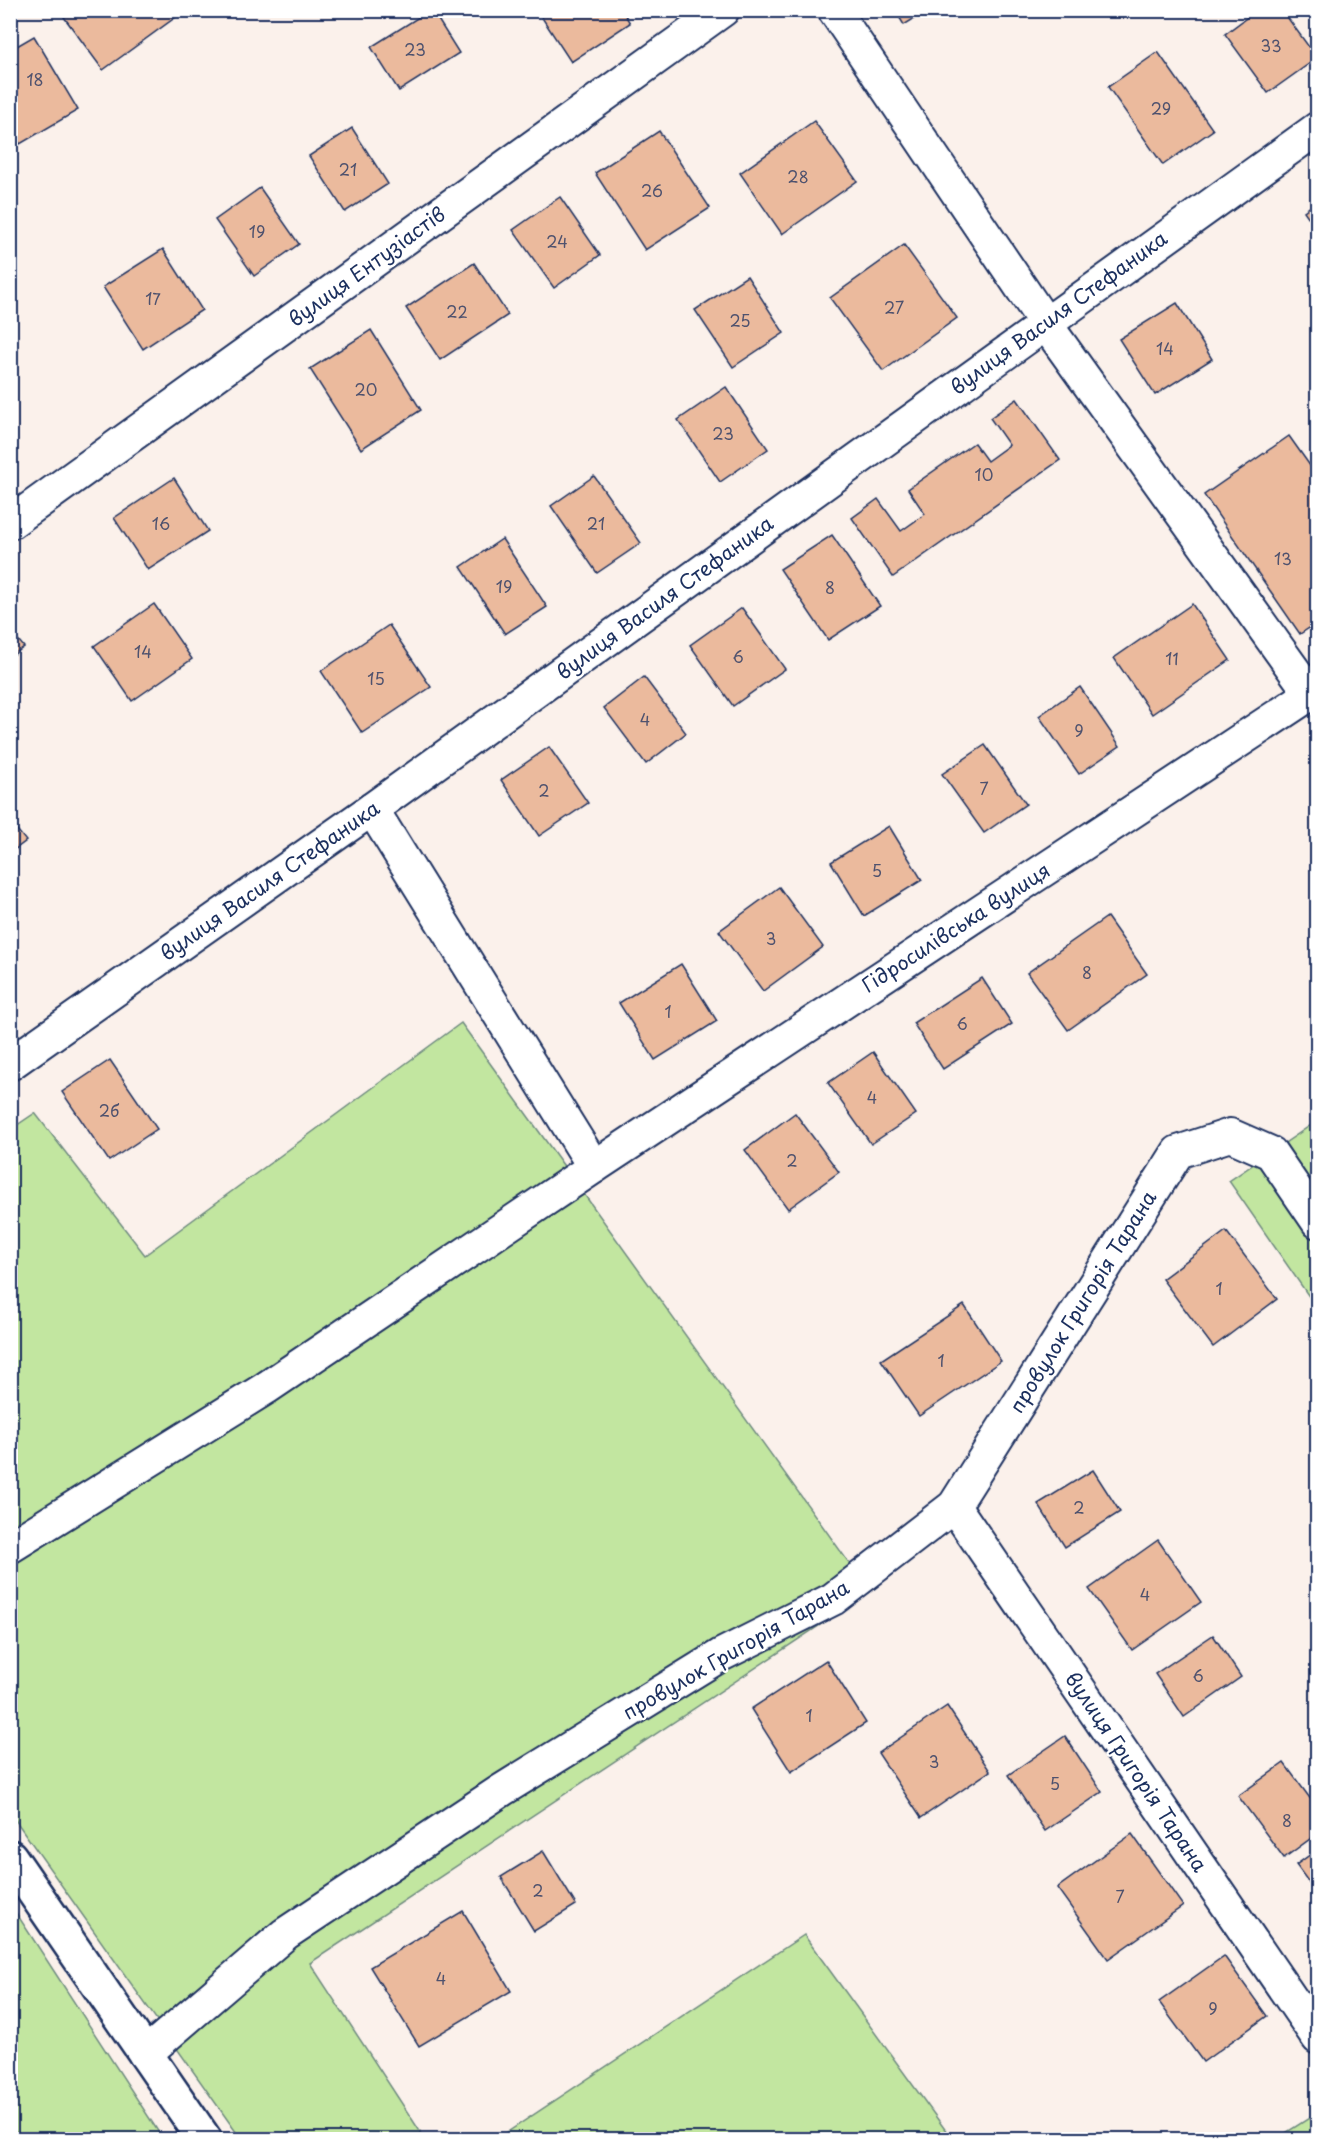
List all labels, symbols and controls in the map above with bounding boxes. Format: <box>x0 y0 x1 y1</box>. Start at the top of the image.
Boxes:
house number: 33 <box>1260 33 1282 57</box>
house number: 23 <box>404 37 426 61</box>
house number: 18 <box>26 67 44 91</box>
house number: 29 <box>1151 96 1171 120</box>
house number: 21 <box>339 157 357 181</box>
house number: 28 <box>787 164 809 188</box>
house number: 26 <box>641 178 663 202</box>
street label: вулиця Ентузіастів <box>282 199 451 334</box>
house number: 19 <box>249 219 265 243</box>
street label: вулиця Василя Стефаника <box>944 223 1173 401</box>
house number: 24 <box>546 229 568 253</box>
house number: 17 <box>145 286 161 310</box>
house number: 27 <box>884 295 904 319</box>
house number: 22 <box>446 299 468 323</box>
house number: 25 <box>729 308 751 332</box>
house number: 14 <box>1156 336 1174 360</box>
house number: 20 <box>355 377 377 401</box>
house number: 23 <box>712 421 734 445</box>
house number: 10 <box>975 462 993 486</box>
street label: вулиця Василя Стефаника <box>550 508 779 686</box>
house number: 16 <box>152 511 170 535</box>
house number: 21 <box>587 511 605 535</box>
house number: 13 <box>1274 546 1292 570</box>
house number: 19 <box>496 574 512 598</box>
house number: 8 <box>825 575 835 599</box>
house number: 14 <box>134 639 152 663</box>
house number: 6 <box>732 644 744 668</box>
house number: 11 <box>1165 646 1179 670</box>
house number: 15 <box>367 666 385 690</box>
house number: 4 <box>640 707 650 731</box>
house number: 9 <box>1074 718 1084 742</box>
house number: 7 <box>979 776 989 800</box>
house number: 2 <box>538 778 550 802</box>
street label: вулиця Василя Стефаника <box>154 793 386 968</box>
street label: Гідросилівська вулиця <box>855 855 1056 999</box>
house number: 5 <box>872 858 882 882</box>
house number: 3 <box>766 926 776 950</box>
house number: 8 <box>1082 960 1092 984</box>
house number: 1 <box>664 999 672 1023</box>
house number: 6 <box>956 1011 968 1035</box>
house number: 4 <box>867 1085 877 1109</box>
house number: 2б <box>99 1098 120 1122</box>
house number: 2 <box>786 1148 798 1172</box>
street label: провулок Григорія Тарана <box>1001 1184 1163 1419</box>
house number: 1 <box>1215 1276 1223 1300</box>
house number: 1 <box>937 1348 945 1372</box>
house number: 2 <box>1073 1495 1085 1519</box>
street label: провулок Григорія Тарана <box>617 1572 855 1726</box>
house number: 4 <box>1140 1582 1150 1606</box>
house number: 6 <box>1192 1663 1204 1687</box>
street label: вулиця Григорія Тарана <box>1058 1665 1215 1878</box>
house number: 1 <box>805 1703 813 1727</box>
house number: 3 <box>929 1749 939 1773</box>
house number: 5 <box>1050 1771 1060 1795</box>
house number: 8 <box>1282 1808 1292 1832</box>
house number: 2 <box>532 1878 544 1902</box>
house number: 7 <box>1115 1884 1125 1908</box>
house number: 4 <box>436 1966 446 1990</box>
house number: 9 <box>1208 1996 1218 2020</box>

